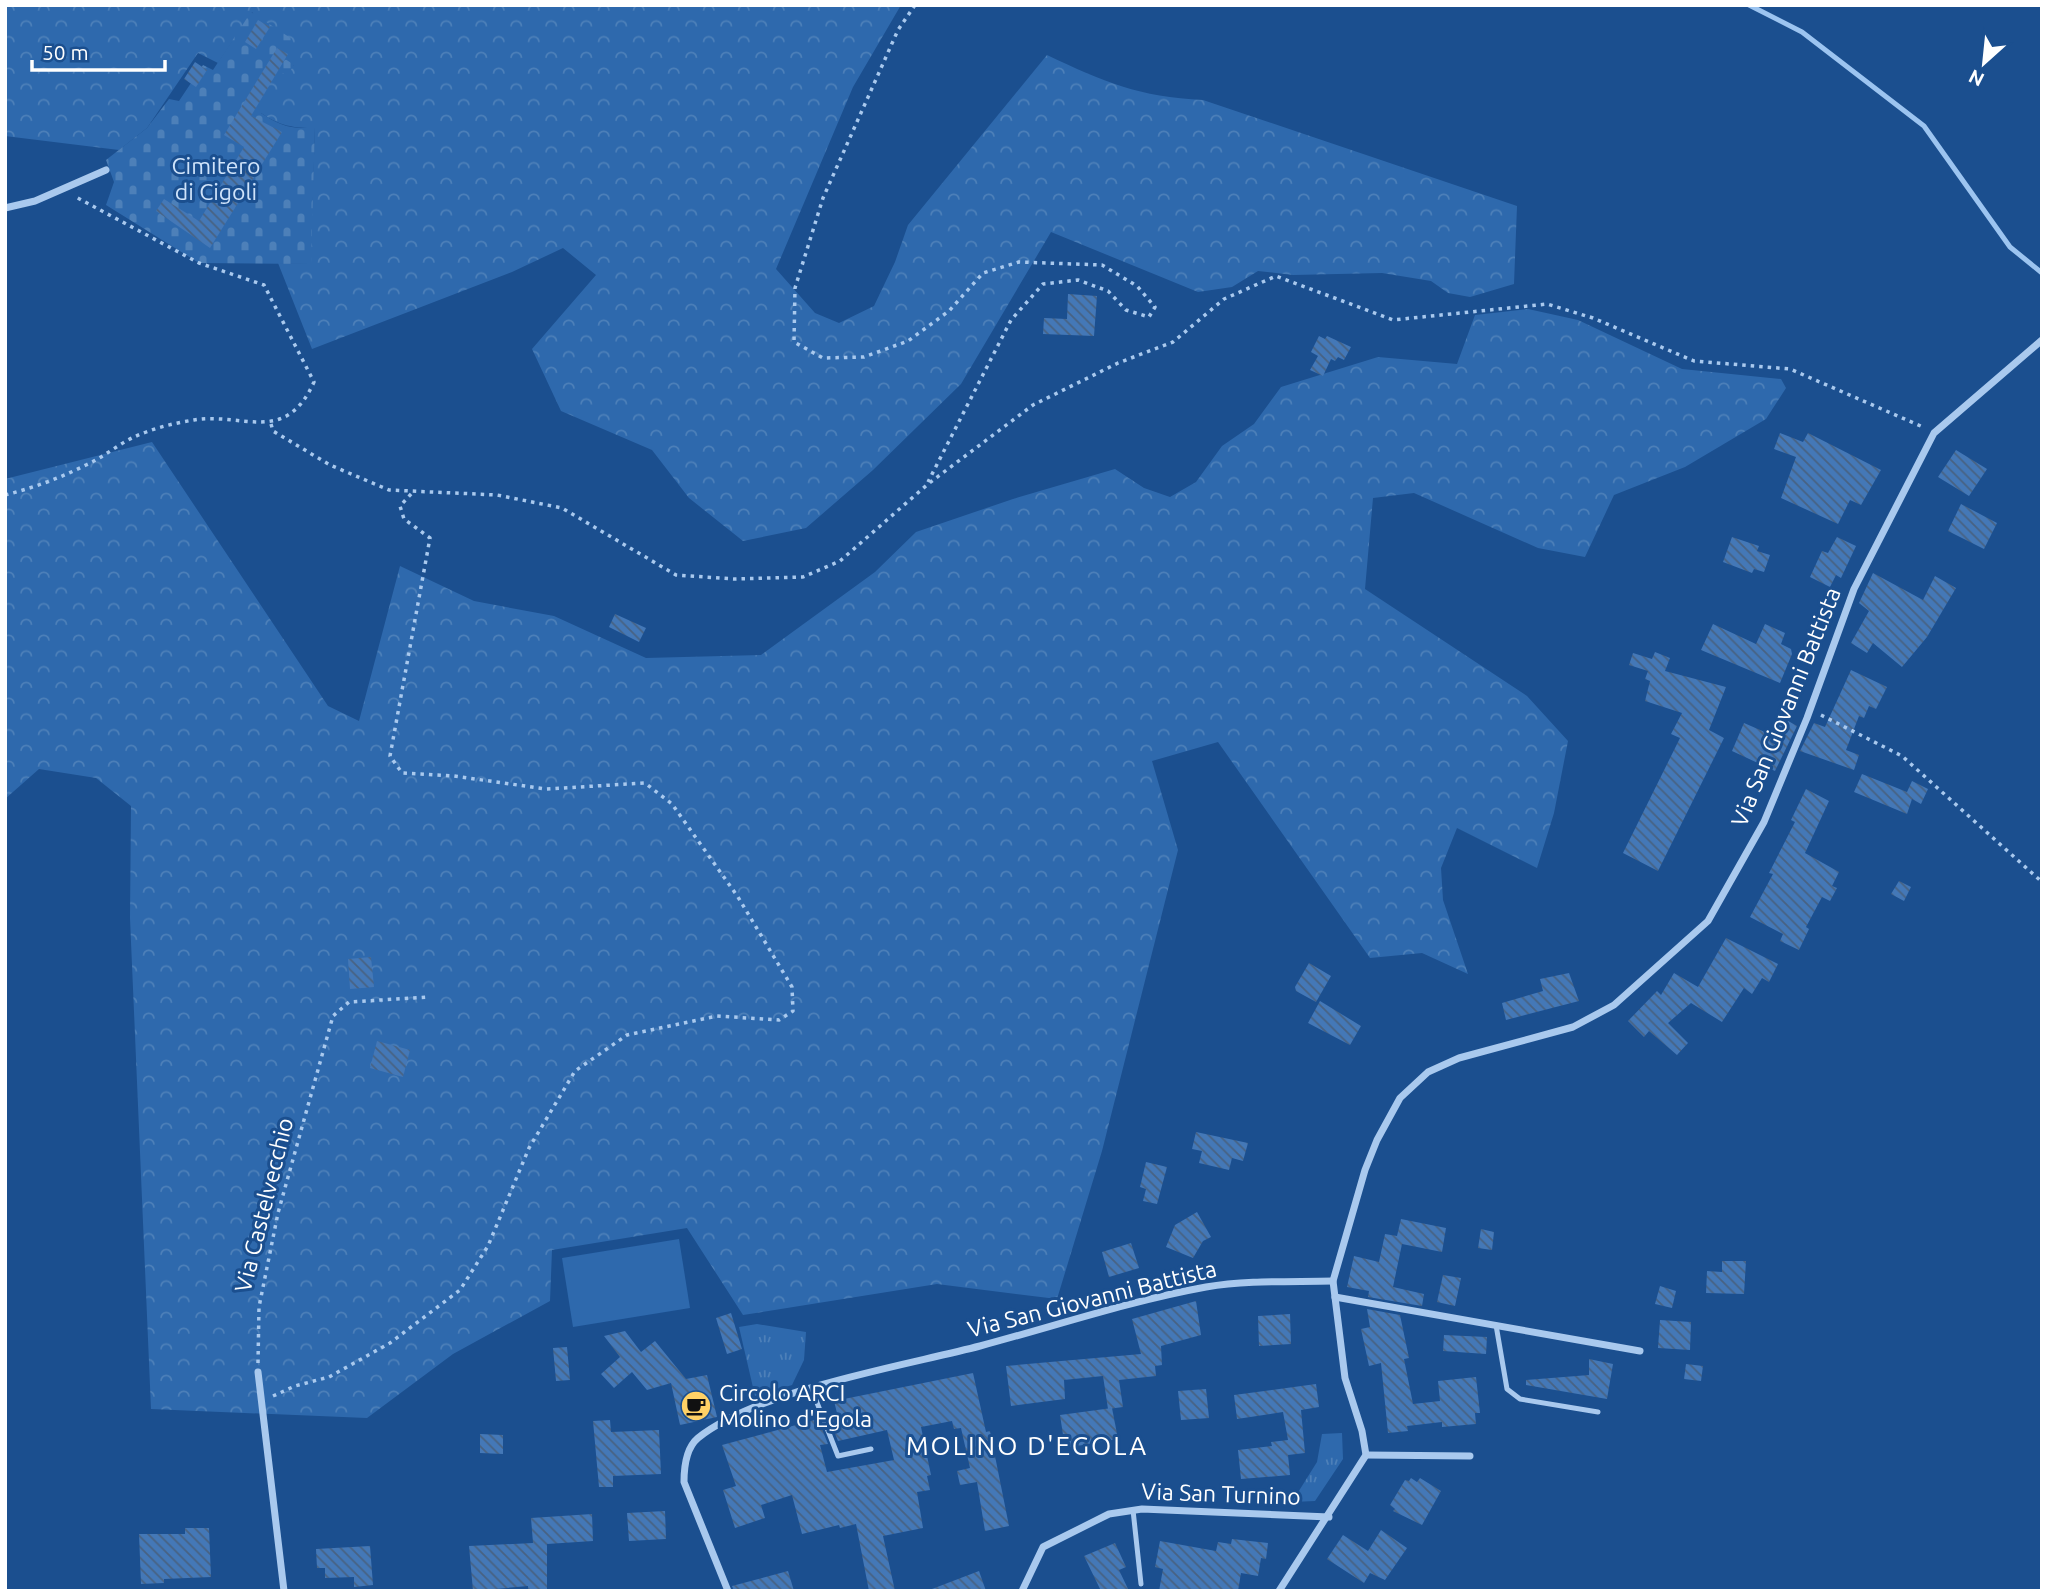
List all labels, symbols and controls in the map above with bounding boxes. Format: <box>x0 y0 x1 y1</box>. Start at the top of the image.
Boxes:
scale bar <box>32 28 164 72</box>
north arrow <box>1949 28 2019 98</box>
text: 50 m <box>42 40 89 64</box>
text: N <box>1965 65 1988 91</box>
park label: Cimitero di Cigoli <box>172 153 260 204</box>
street label: Via San Giovanni Battista <box>1726 584 1845 830</box>
street label: Via Castelvecchio <box>230 1115 297 1295</box>
street label: Via San Giovanni Battista <box>965 1255 1219 1342</box>
place label: Circolo ARCI Molino d'Egola <box>719 1380 872 1431</box>
cafe icon: Circolo ARCI Molino d'Egola <box>679 1389 713 1423</box>
district label: MOLINO D'EGOLA <box>906 1431 1148 1460</box>
street label: Via San Turnino <box>1141 1478 1301 1509</box>

